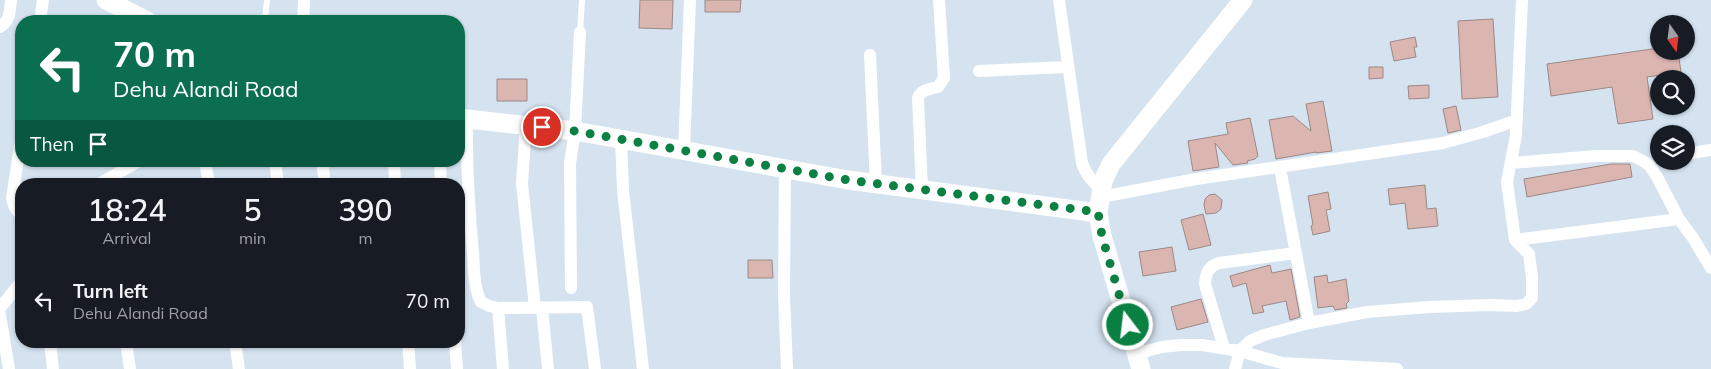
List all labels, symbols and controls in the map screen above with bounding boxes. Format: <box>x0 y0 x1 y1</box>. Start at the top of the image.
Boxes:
north arrow <box>1650 15 1695 60</box>
map controls <box>1650 15 1695 170</box>
text: 70 m <box>113 32 196 76</box>
icon: left <box>30 35 95 100</box>
button: search <box>1650 70 1695 115</box>
text: Dehu Alandi Road <box>113 75 298 103</box>
pin <box>521 106 563 148</box>
icon: arrive <box>528 113 556 141</box>
button: layers <box>1650 125 1695 170</box>
icon: arrive <box>84 130 112 158</box>
text: Then <box>30 132 74 156</box>
text: 18:24 <box>87 191 167 229</box>
text: 5 <box>244 191 262 229</box>
text: 390 <box>339 191 393 229</box>
text: Arrival <box>103 228 151 248</box>
text: min <box>239 228 266 248</box>
text: m <box>359 228 373 248</box>
text: Turn left <box>73 279 148 303</box>
icon: left <box>30 287 58 315</box>
text: 70 m <box>406 289 450 313</box>
position arrow <box>1101 298 1153 350</box>
text: Dehu Alandi Road <box>73 303 208 323</box>

